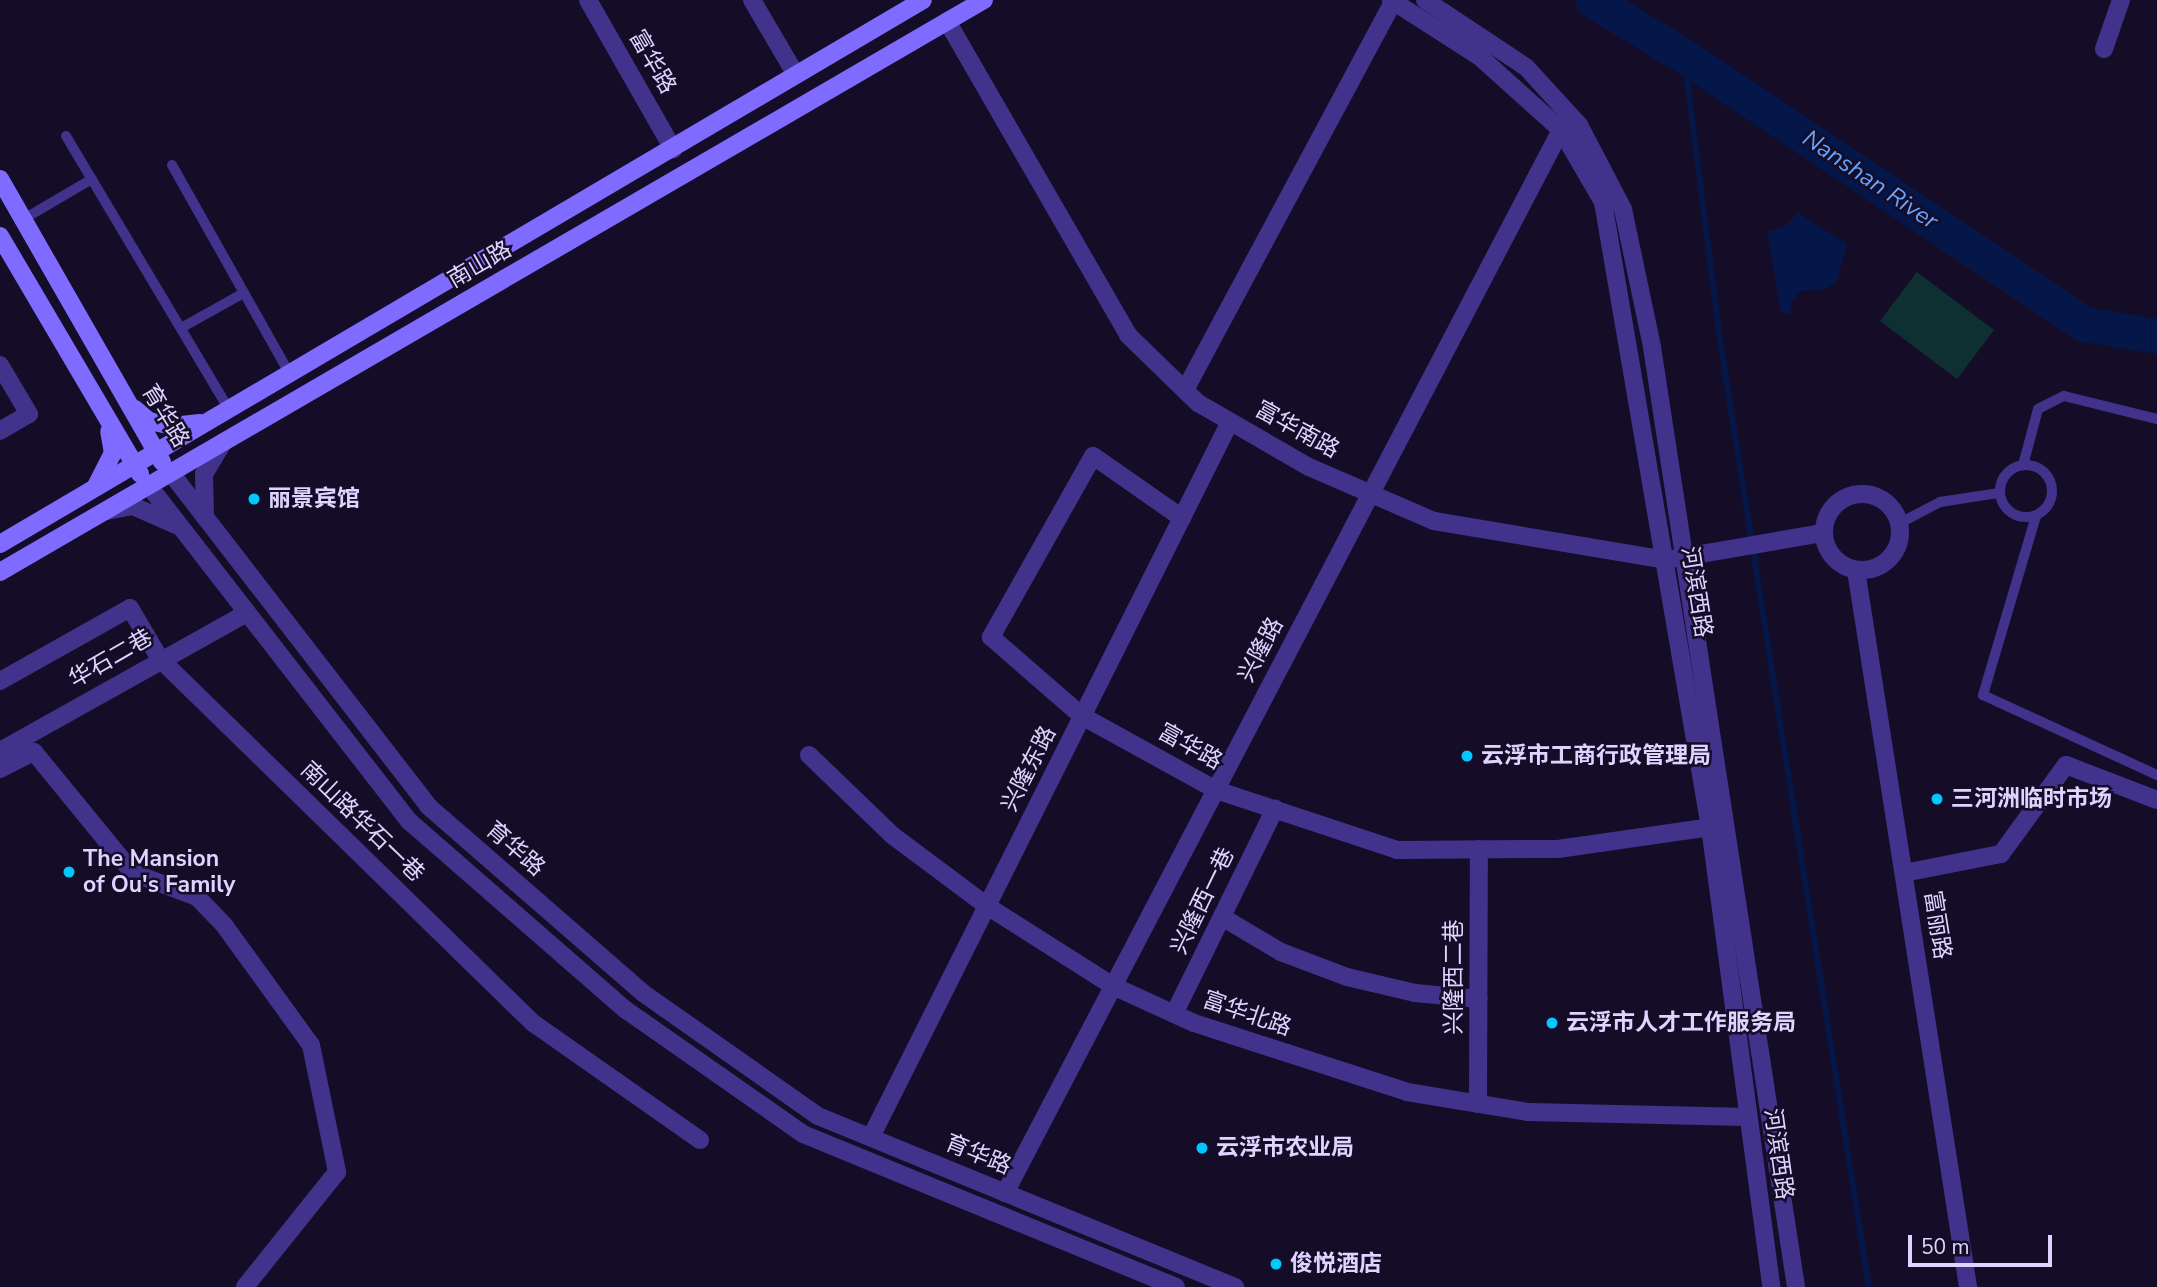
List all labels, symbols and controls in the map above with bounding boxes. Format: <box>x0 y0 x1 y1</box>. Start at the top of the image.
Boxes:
street label: 富华路 <box>623 25 681 99</box>
water label: Nanshan River <box>1797 124 1943 236</box>
street label: 南山路 <box>443 236 517 294</box>
street label: 育华路 <box>135 379 195 453</box>
street label: 富华南路 <box>1250 396 1344 464</box>
place label: 丽景宾馆 <box>268 485 360 513</box>
marker: 丽景宾馆 <box>246 491 262 507</box>
street label: 河滨西路 <box>1675 544 1717 640</box>
street label: 兴隆路 <box>1233 613 1289 687</box>
street label: 华石二巷 <box>64 624 158 694</box>
street label: 富华路 <box>1153 718 1227 776</box>
street label: 兴隆东路 <box>996 722 1062 816</box>
place label: 云浮市工商行政管理局 <box>1481 742 1711 770</box>
marker: 云浮市工商行政管理局 <box>1459 748 1475 764</box>
street label: 南山路华石一巷 <box>295 756 429 888</box>
place label: 三河洲临时市场 <box>1951 785 2112 813</box>
marker: 三河洲临时市场 <box>1929 791 1945 807</box>
street label: 育华路 <box>480 816 550 882</box>
street label: 兴隆西一巷 <box>1165 843 1241 959</box>
place label: The Mansion of Ou's Family <box>83 845 235 899</box>
marker: The Mansion of Ou's Family <box>61 864 77 880</box>
street label: 富丽路 <box>1918 889 1956 961</box>
street label: 兴隆西二巷 <box>1440 920 1468 1034</box>
street label: 富华北路 <box>1199 986 1295 1042</box>
place label: 云浮市人才工作服务局 <box>1566 1009 1796 1037</box>
marker: 云浮市人才工作服务局 <box>1544 1015 1560 1031</box>
street label: 河滨西路 <box>1758 1107 1798 1201</box>
street label: 育华路 <box>941 1129 1015 1181</box>
place label: 云浮市农业局 <box>1216 1134 1354 1162</box>
marker: 云浮市农业局 <box>1194 1140 1210 1156</box>
scale bar <box>1912 1220 2056 1264</box>
text: 50 m <box>1921 1233 1970 1261</box>
place label: 俊悦酒店 <box>1290 1250 1382 1278</box>
marker: 俊悦酒店 <box>1268 1256 1284 1272</box>

